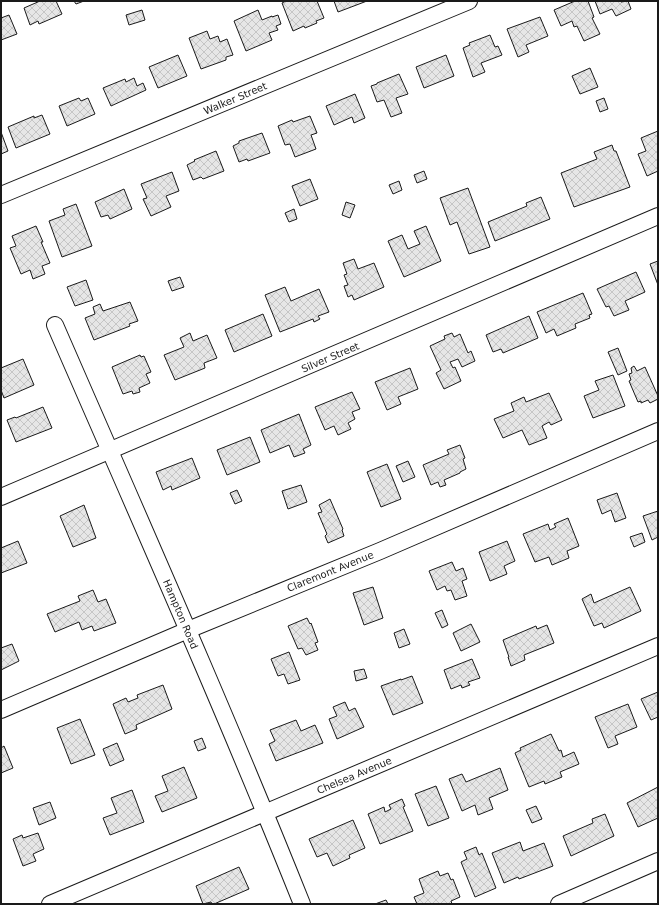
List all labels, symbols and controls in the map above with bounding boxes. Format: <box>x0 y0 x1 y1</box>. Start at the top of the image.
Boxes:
street label: Walker Street <box>202 80 268 117</box>
street label: Silver Street <box>300 340 361 375</box>
street label: Claremont Avenue <box>285 549 375 594</box>
street label: Hampton Road <box>161 578 200 651</box>
street label: Chelsea Avenue <box>315 755 393 796</box>

